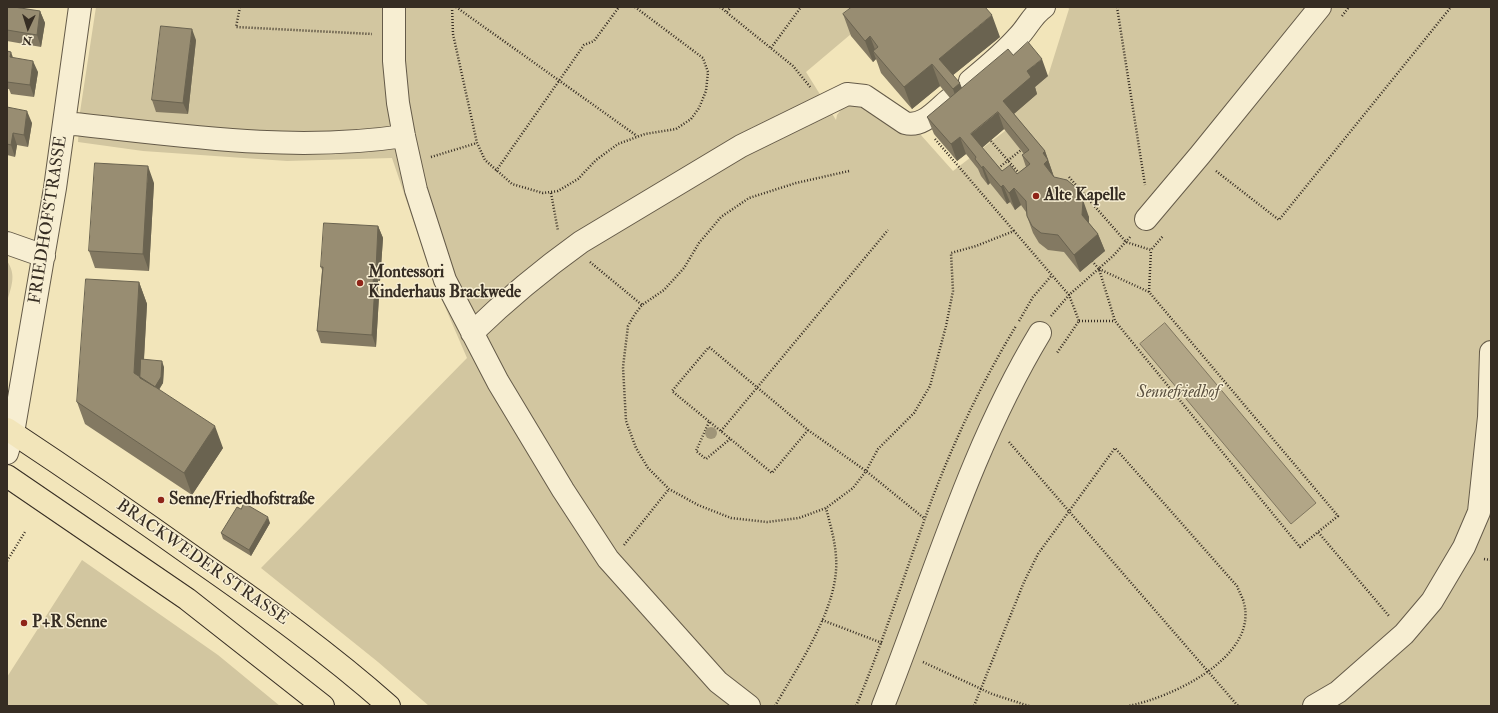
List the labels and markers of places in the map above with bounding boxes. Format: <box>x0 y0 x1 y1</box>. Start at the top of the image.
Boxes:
place label: Alte Kapelle <box>1044 186 1126 206</box>
marker: Alte Kapelle <box>1031 191 1041 201</box>
place label: Montessori Kinderhaus Brackwede <box>368 263 521 303</box>
marker: Montessori Kinderhaus Brackwede <box>355 278 365 288</box>
place label: Senne/Friedhofstraße <box>169 490 315 510</box>
marker: Senne/Friedhofstraße <box>156 495 166 505</box>
place label: P+R Senne <box>32 613 107 633</box>
marker: P+R Senne <box>19 618 29 628</box>

